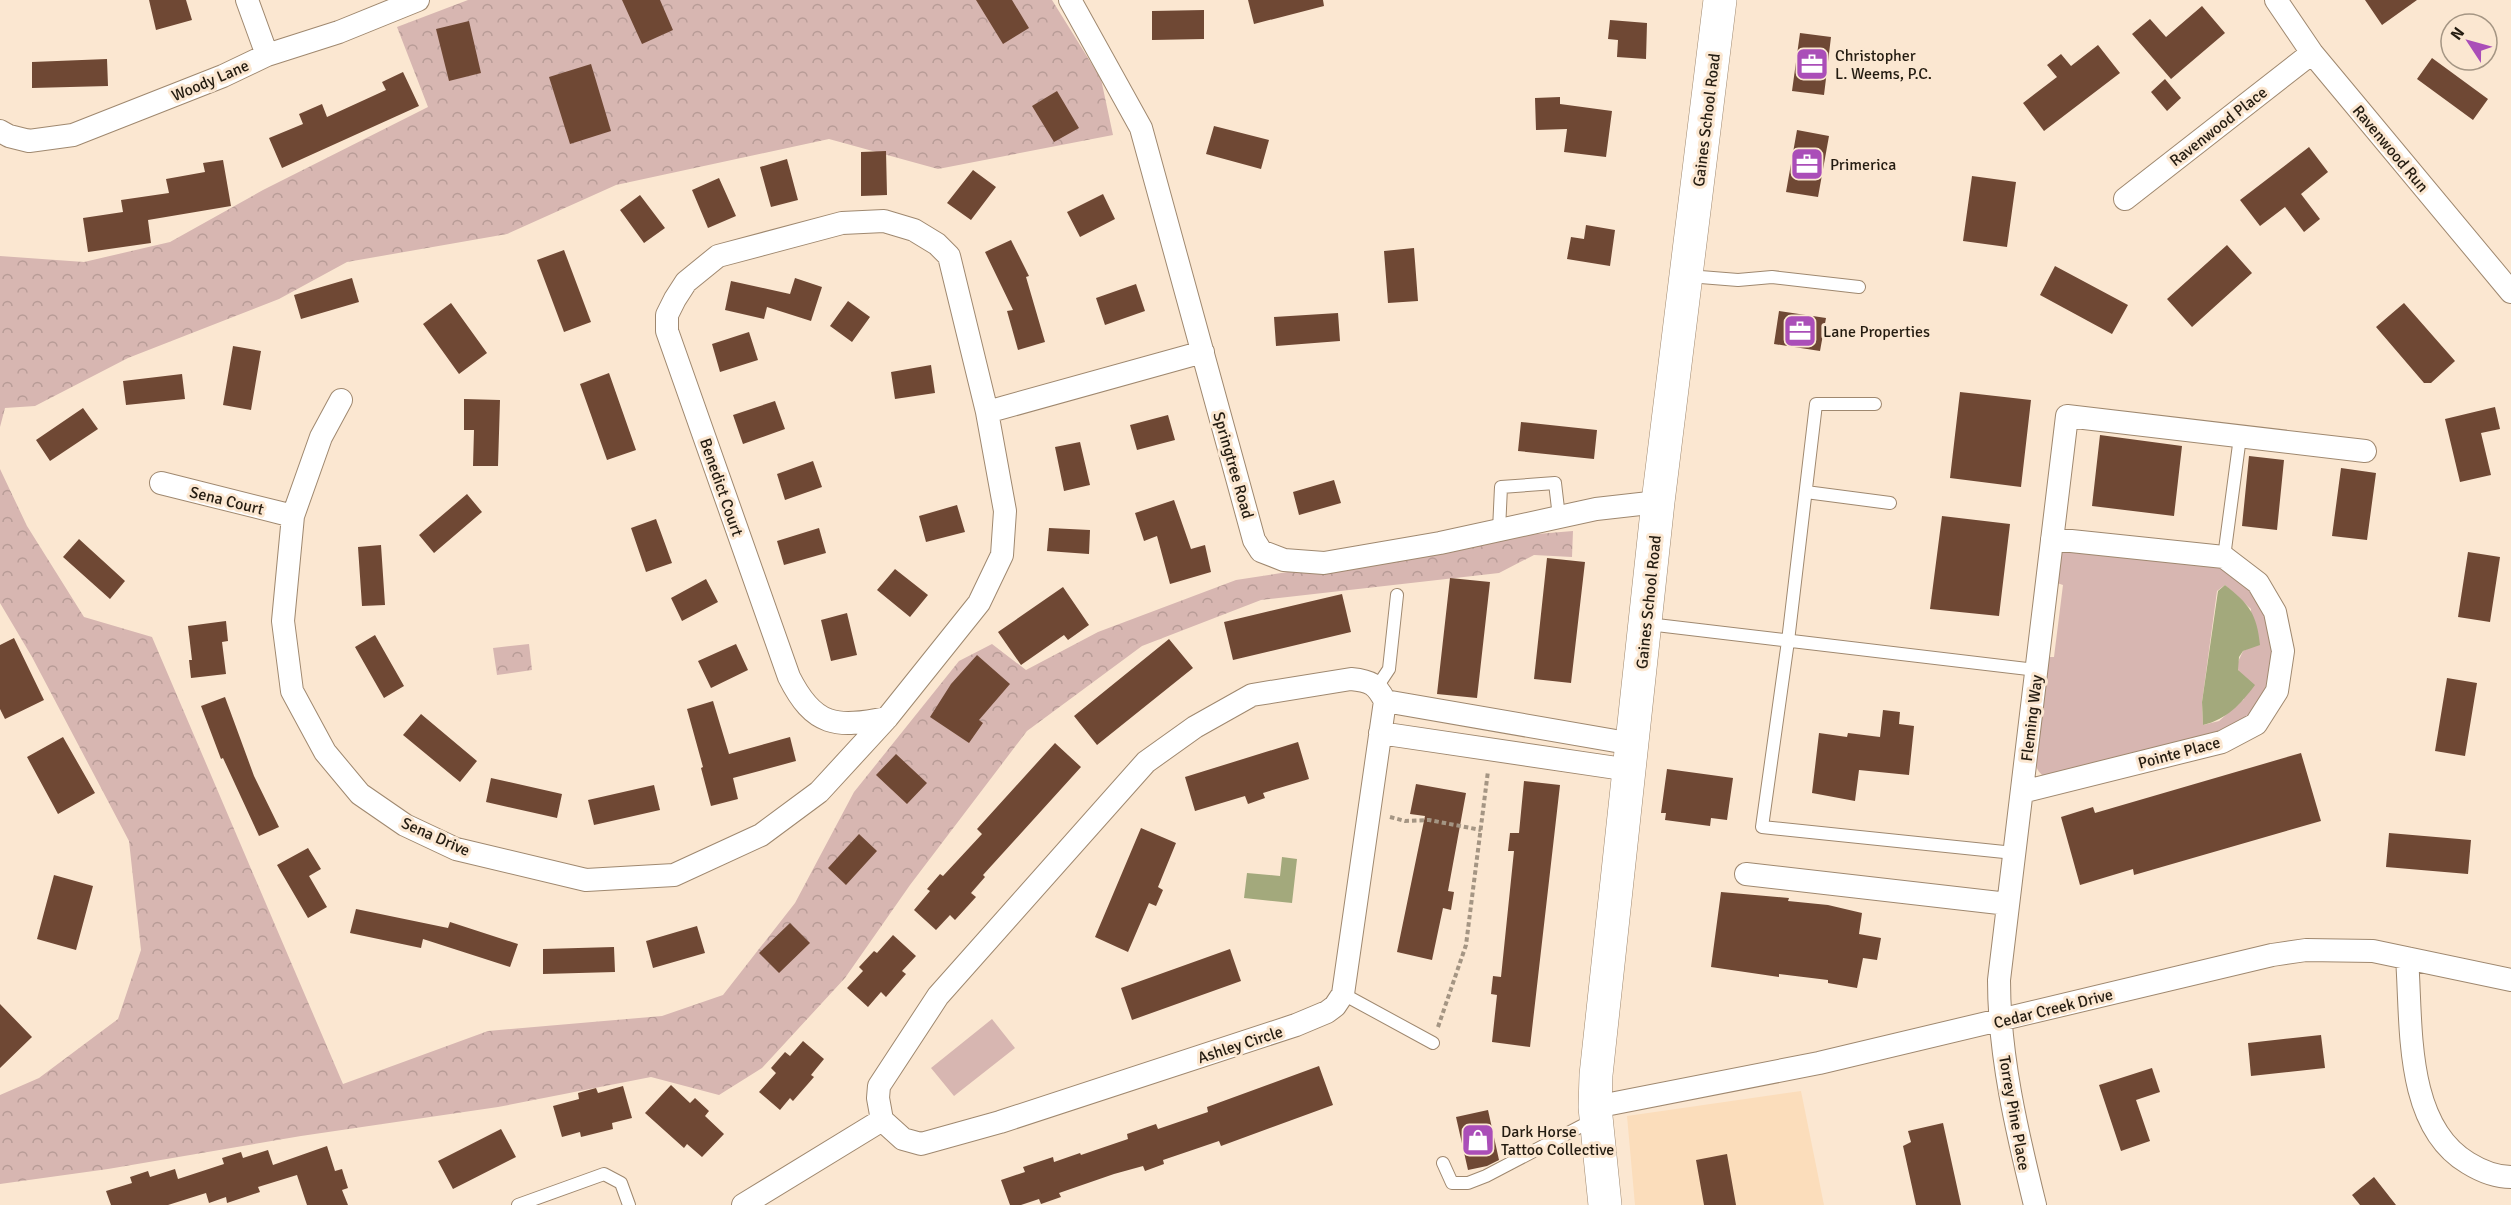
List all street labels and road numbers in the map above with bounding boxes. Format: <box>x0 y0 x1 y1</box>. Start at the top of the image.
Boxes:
street label: Gaines School Road <box>1689 52 1725 188</box>
street label: Woody Lane <box>169 56 252 106</box>
street label: Ravenwood Place <box>2166 83 2271 171</box>
street label: Ravenwood Run <box>2348 101 2432 196</box>
street label: Springtree Road <box>1208 410 1258 521</box>
street label: Benedict Court <box>695 436 747 539</box>
street label: Sena Court <box>188 482 266 520</box>
street label: Gaines School Road <box>1632 534 1666 670</box>
street label: Fleming Way <box>2017 673 2047 763</box>
street label: Pointe Place <box>2136 732 2223 774</box>
street label: Sena Drive <box>398 813 473 861</box>
street label: Cedar Creek Drive <box>1992 984 2115 1033</box>
street label: Ashley Circle <box>1195 1022 1285 1068</box>
street label: Torrey Pine Place <box>1994 1054 2034 1172</box>

